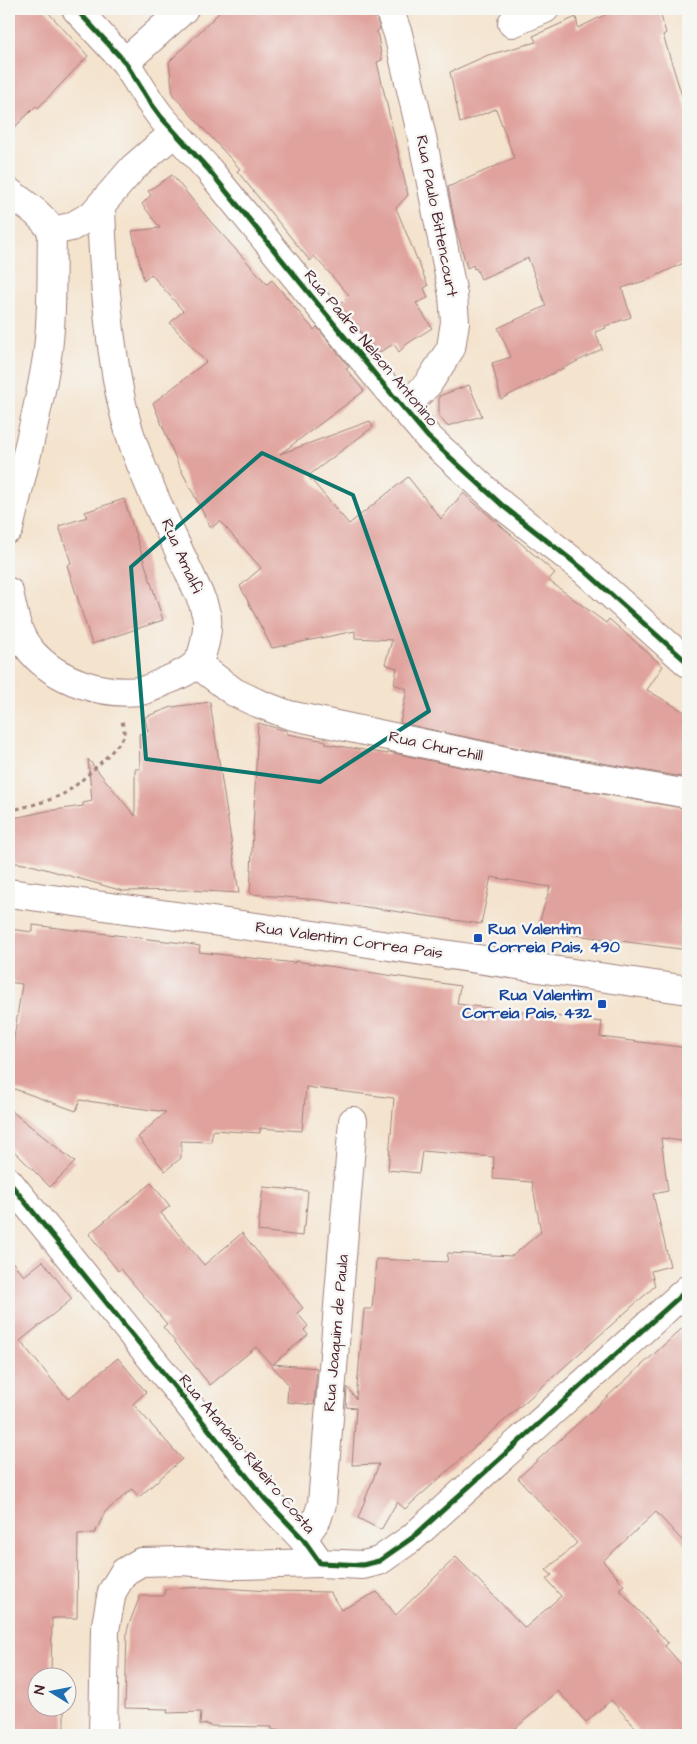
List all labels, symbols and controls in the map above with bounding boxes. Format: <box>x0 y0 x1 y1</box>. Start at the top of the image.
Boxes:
street label: Rua Paulo Bittencourt <box>411 133 464 299</box>
street label: Rua Padre Nelson Antonino <box>299 265 443 431</box>
street label: Rua Amalfi <box>156 515 208 597</box>
street label: Rua Churchill <box>387 725 485 767</box>
street label: Rua Valentim Correa Pais <box>254 916 444 964</box>
place label: Rua Valentim Correia Pais, 490 <box>488 918 620 958</box>
marker: Rua Valentim Correia Pais, 490 <box>472 932 484 944</box>
place label: Rua Valentim Correia Pais, 432 <box>462 984 593 1024</box>
marker: Rua Valentim Correia Pais, 432 <box>596 998 608 1010</box>
street label: Rua Joaquim de Paula <box>318 1253 354 1413</box>
street label: Rua Atanásio Ribeiro Costa <box>174 1370 320 1538</box>
north arrow <box>28 1666 78 1716</box>
text: N <box>30 1684 51 1696</box>

